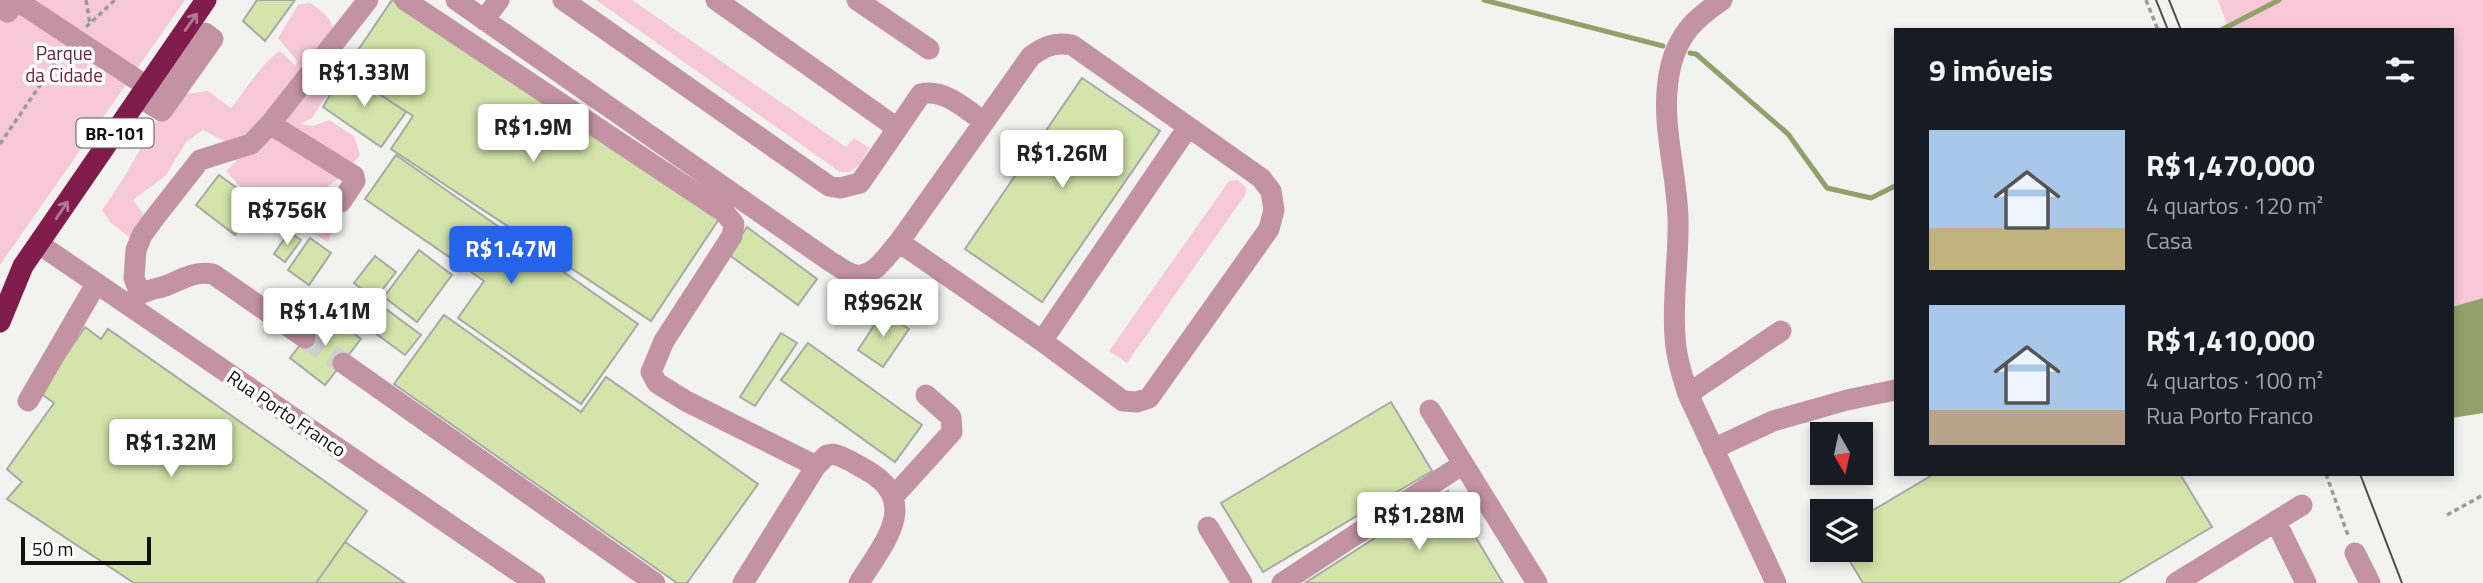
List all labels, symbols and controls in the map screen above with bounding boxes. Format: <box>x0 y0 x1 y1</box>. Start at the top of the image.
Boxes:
one-way arrow <box>184 13 198 32</box>
park label: Parque da Cidade <box>25 38 103 89</box>
text: 9 imóveis <box>1929 47 2053 93</box>
pin: R$1.33M <box>299 50 429 109</box>
icon: filters <box>2381 51 2419 89</box>
text: R$1.33M <box>318 54 410 89</box>
pin: R$1.9M <box>476 104 590 164</box>
text: R$1.9M <box>494 109 572 144</box>
road number: BR-101 <box>76 118 154 148</box>
pin: R$1.26M <box>997 130 1127 190</box>
text: R$1.26M <box>1016 135 1108 170</box>
text: R$1,470,000 <box>2146 142 2315 188</box>
icon: home <box>1985 158 2069 242</box>
pin: R$756K <box>230 188 344 247</box>
text: 4 quartos · 120 m² <box>2146 188 2323 223</box>
text: R$756K <box>247 192 327 227</box>
one-way arrow <box>55 201 69 220</box>
text: Casa <box>2146 223 2192 258</box>
pin: R$1.47M <box>446 226 576 286</box>
text: R$1.47M <box>465 231 557 266</box>
pin: R$962K <box>826 280 940 339</box>
text: R$962K <box>843 284 923 319</box>
pin: R$1.41M <box>260 288 390 348</box>
text: R$1.41M <box>279 293 371 328</box>
text: R$1,410,000 <box>2146 317 2315 363</box>
icon: home <box>1985 333 2069 417</box>
street label: Rua Porto Franco <box>222 362 352 464</box>
text: 4 quartos · 100 m² <box>2146 363 2323 398</box>
text: Rua Porto Franco <box>2146 398 2313 433</box>
pin: R$1.32M <box>106 420 236 479</box>
north arrow <box>1810 422 1872 485</box>
map controls <box>1810 422 1873 562</box>
text: R$1.32M <box>125 424 217 459</box>
pin: R$1.28M <box>1354 492 1484 552</box>
text: R$1.28M <box>1373 497 1465 532</box>
button: layers <box>1810 499 1873 562</box>
scale bar <box>21 534 150 566</box>
text: 50 m <box>32 534 73 563</box>

